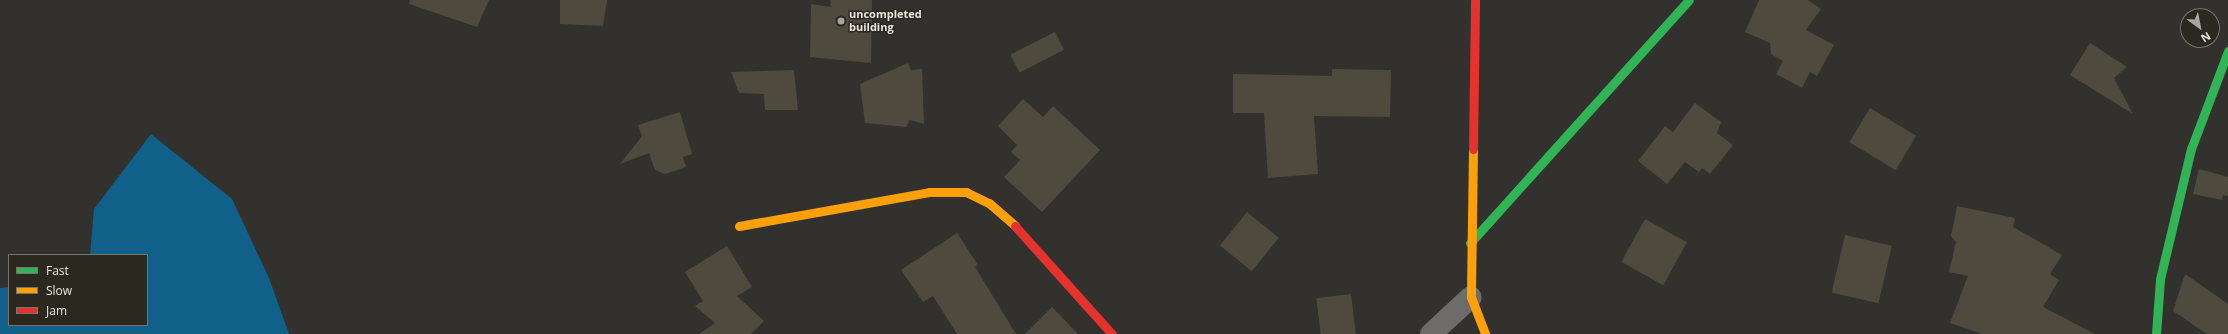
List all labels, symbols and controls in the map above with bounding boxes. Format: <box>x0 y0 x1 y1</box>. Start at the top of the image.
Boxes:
place label: uncompleted building <box>849 8 922 34</box>
north arrow <box>2180 8 2220 48</box>
marker: uncompleted building <box>836 16 846 26</box>
text: N <box>2198 29 2214 46</box>
legend <box>8 254 148 326</box>
text: Fast <box>46 262 69 279</box>
text: Slow <box>46 282 72 299</box>
text: Jam <box>46 302 67 319</box>

